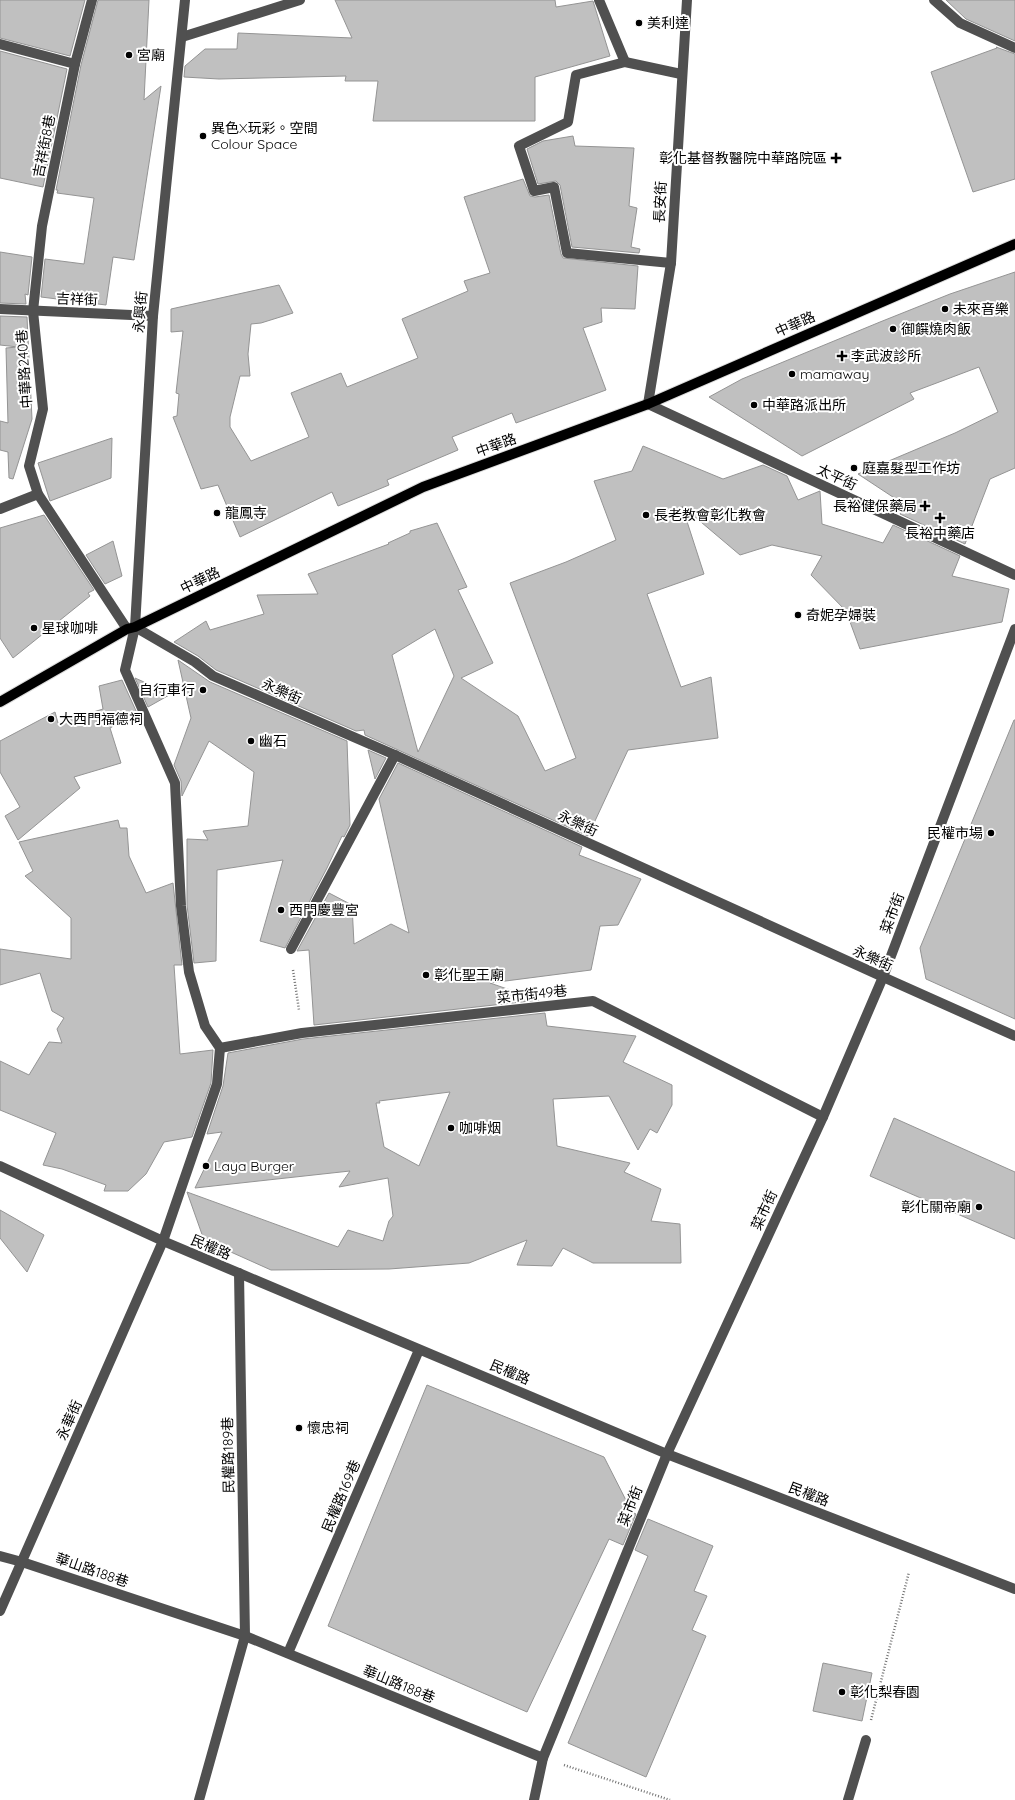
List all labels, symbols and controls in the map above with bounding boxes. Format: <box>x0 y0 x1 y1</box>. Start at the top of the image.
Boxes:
place label: 美利達 <box>647 14 689 32</box>
marker: 美利達 <box>634 18 644 28</box>
place label: 宮廟 <box>137 46 165 64</box>
marker: 宮廟 <box>124 50 134 60</box>
street label: 吉祥街8巷 <box>29 113 59 179</box>
place label: 異色X玩彩。空間 Colour Space <box>211 119 317 153</box>
marker: 異色X玩彩。空間 Colour Space <box>198 131 208 141</box>
place label: 彰化基督教醫院中華路院區 <box>659 149 827 167</box>
marker: 彰化基督教醫院中華路院區 <box>830 152 842 164</box>
street label: 長安街 <box>650 181 670 223</box>
street label: 吉祥街 <box>56 289 98 309</box>
street label: 永興街 <box>129 290 151 334</box>
place label: 未來音樂 <box>953 300 1009 318</box>
marker: 未來音樂 <box>940 304 950 314</box>
street label: 中華路 <box>772 307 818 341</box>
place label: 御饌燒肉飯 <box>901 320 971 338</box>
marker: 御饌燒肉飯 <box>888 324 898 334</box>
street label: 中華路240巷 <box>12 329 36 409</box>
place label: 李武波診所 <box>851 347 921 365</box>
marker: 李武波診所 <box>836 350 848 362</box>
place label: mamaway <box>800 365 869 383</box>
marker: mamaway <box>787 369 797 379</box>
place label: 中華路派出所 <box>762 396 846 414</box>
marker: 中華路派出所 <box>749 400 759 410</box>
street label: 中華路 <box>473 429 519 461</box>
place label: 庭嘉髮型工作坊 <box>862 459 960 477</box>
street label: 太平街 <box>814 460 860 494</box>
marker: 庭嘉髮型工作坊 <box>849 463 859 473</box>
place label: 長裕健保藥局 <box>833 497 917 515</box>
marker: 長裕健保藥局 <box>920 501 930 511</box>
place label: 龍鳳寺 <box>225 504 267 522</box>
place label: 長老教會彰化教會 <box>654 506 766 524</box>
marker: 龍鳳寺 <box>212 508 222 518</box>
marker: 長老教會彰化教會 <box>641 510 651 520</box>
marker: 長裕中藥店 <box>935 513 945 523</box>
place label: 長裕中藥店 <box>905 524 975 542</box>
street label: 中華路 <box>177 563 223 597</box>
place label: 奇妮孕婦裝 <box>806 606 876 624</box>
marker: 奇妮孕婦裝 <box>793 610 803 620</box>
place label: 星球咖啡 <box>42 619 98 637</box>
marker: 星球咖啡 <box>29 623 39 633</box>
street label: 永樂街 <box>259 674 305 708</box>
place label: 自行車行 <box>139 681 195 699</box>
marker: 自行車行 <box>198 685 208 695</box>
place label: 大西門福德祠 <box>59 710 143 728</box>
marker: 大西門福德祠 <box>46 714 56 724</box>
place label: 幽石 <box>259 732 287 750</box>
marker: 幽石 <box>246 736 256 746</box>
street label: 永樂街 <box>555 806 601 840</box>
place label: 民權市場 <box>927 824 983 842</box>
marker: 民權市場 <box>986 828 996 838</box>
street label: 菜市街 <box>876 890 908 936</box>
place label: 西門慶豐宮 <box>289 901 359 919</box>
marker: 西門慶豐宮 <box>276 905 286 915</box>
street label: 永樂街 <box>850 941 896 975</box>
place label: 彰化聖王廟 <box>434 966 504 984</box>
marker: 彰化聖王廟 <box>421 970 431 980</box>
street label: 菜市街49巷 <box>496 981 568 1007</box>
place label: 咖啡烟 <box>459 1119 501 1137</box>
marker: 咖啡烟 <box>446 1123 456 1133</box>
place label: Laya Burger <box>214 1157 295 1175</box>
marker: Laya Burger <box>201 1161 211 1171</box>
street label: 菜市街 <box>747 1187 781 1233</box>
place label: 彰化關帝廟 <box>901 1198 971 1216</box>
marker: 彰化關帝廟 <box>974 1202 984 1212</box>
street label: 民權路 <box>188 1231 234 1263</box>
street label: 民權路 <box>487 1356 533 1388</box>
street label: 永華街 <box>52 1397 86 1443</box>
street label: 民權路189巷 <box>218 1417 238 1493</box>
place label: 懷忠祠 <box>307 1419 349 1437</box>
marker: 懷忠祠 <box>294 1423 304 1433</box>
street label: 民權路169巷 <box>318 1457 364 1535</box>
street label: 民權路 <box>786 1478 832 1510</box>
street label: 菜市街 <box>614 1483 646 1529</box>
street label: 華山路188巷 <box>53 1549 131 1591</box>
street label: 華山路188巷 <box>360 1661 438 1707</box>
place label: 彰化梨春園 <box>850 1683 920 1701</box>
marker: 彰化梨春園 <box>837 1687 847 1697</box>

